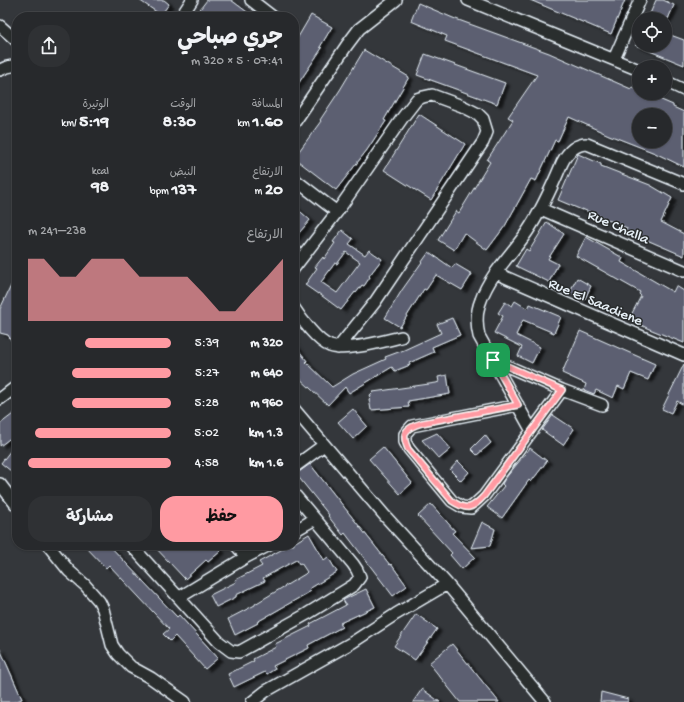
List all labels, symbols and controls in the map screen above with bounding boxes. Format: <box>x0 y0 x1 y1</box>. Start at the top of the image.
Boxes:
map controls <box>632 12 672 148</box>
button: locate <box>632 12 672 52</box>
button: share <box>28 25 70 67</box>
text: جري صباحي <box>177 26 283 52</box>
text: 07:41 · 5 × 320 m <box>191 54 283 69</box>
button: + <box>632 60 672 100</box>
text: الوتيرة <box>82 99 109 111</box>
text: الوقت <box>170 99 196 111</box>
text: المسافة <box>252 99 283 111</box>
button: − <box>632 108 672 148</box>
text: 5:19 <box>79 113 109 133</box>
text: 8:30 <box>163 113 196 133</box>
text: 1.60 <box>253 113 283 133</box>
text: /km <box>61 118 79 130</box>
text: km <box>237 118 253 130</box>
text: kcal <box>92 166 109 178</box>
text: النبض <box>170 167 196 179</box>
text: الارتفاع <box>252 167 283 179</box>
text: 98 <box>91 178 109 198</box>
text: 137 <box>171 181 196 201</box>
text: 20 <box>265 181 283 201</box>
text: bpm <box>150 186 171 198</box>
text: m <box>255 186 265 198</box>
street label: Rue Challa <box>585 206 652 250</box>
text: 238–241 m <box>28 224 86 239</box>
text: الارتفاع <box>247 228 283 243</box>
street label: Rue El Saadiene <box>545 275 645 331</box>
text: 5:39 <box>195 336 219 351</box>
text: 320 m <box>250 336 283 351</box>
pin <box>476 343 510 377</box>
icon: arrive <box>482 349 504 371</box>
text: 5:27 <box>195 366 219 381</box>
text: 640 m <box>251 366 283 381</box>
text: 5:28 <box>195 396 219 411</box>
text: 960 m <box>250 396 283 411</box>
text: 5:02 <box>194 426 219 441</box>
text: 1.3 km <box>249 426 283 441</box>
text: 4:58 <box>195 456 219 471</box>
text: 1.6 km <box>249 456 283 471</box>
button: مشاركة <box>28 496 152 542</box>
button: حفظ <box>160 496 283 542</box>

